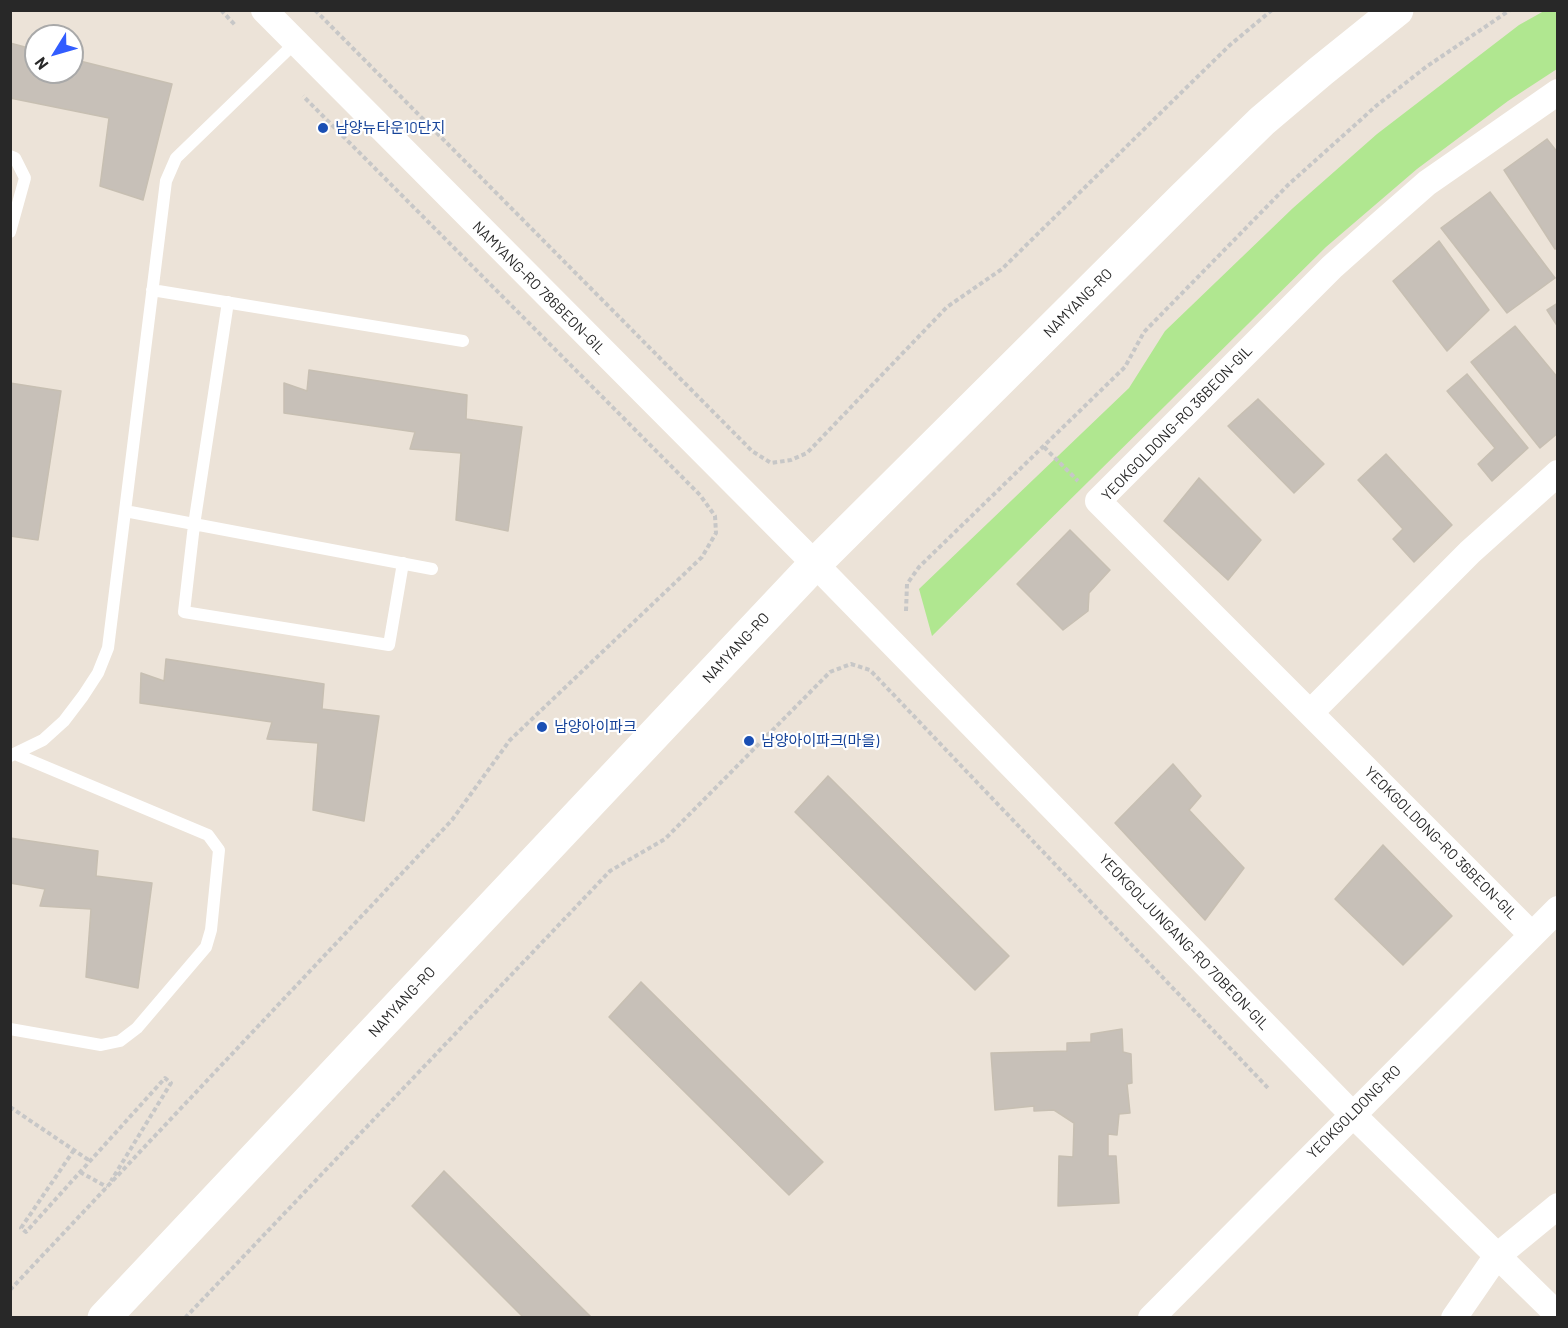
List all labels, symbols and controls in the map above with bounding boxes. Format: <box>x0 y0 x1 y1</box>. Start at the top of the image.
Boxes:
north arrow <box>24 24 84 84</box>
text: N <box>30 54 52 74</box>
place label: 남양뉴타운10단지 <box>335 119 445 137</box>
marker: 남양뉴타운10단지 <box>316 121 330 135</box>
street label: NAMYANG-RO 786BEON-GIL <box>469 218 609 358</box>
street label: NAMYANG-RO <box>1040 265 1116 341</box>
street label: YEOKGOLDONG-RO 36BEON-GIL <box>1098 342 1256 504</box>
street label: NAMYANG-RO <box>699 609 773 687</box>
place label: 남양아이파크 <box>554 718 637 736</box>
marker: 남양아이파크 <box>535 720 549 734</box>
place label: 남양아이파크(마을) <box>761 732 879 750</box>
marker: 남양아이파크(마을) <box>742 734 756 748</box>
street label: YEOKGOLDONG-RO 36BEON-GIL <box>1361 763 1521 923</box>
street label: YEOKGOLJUNGANG-RO 70BEON-GIL <box>1095 850 1273 1034</box>
street label: NAMYANG-RO <box>365 963 439 1041</box>
street label: YEOKGOLDONG-RO <box>1303 1061 1405 1163</box>

